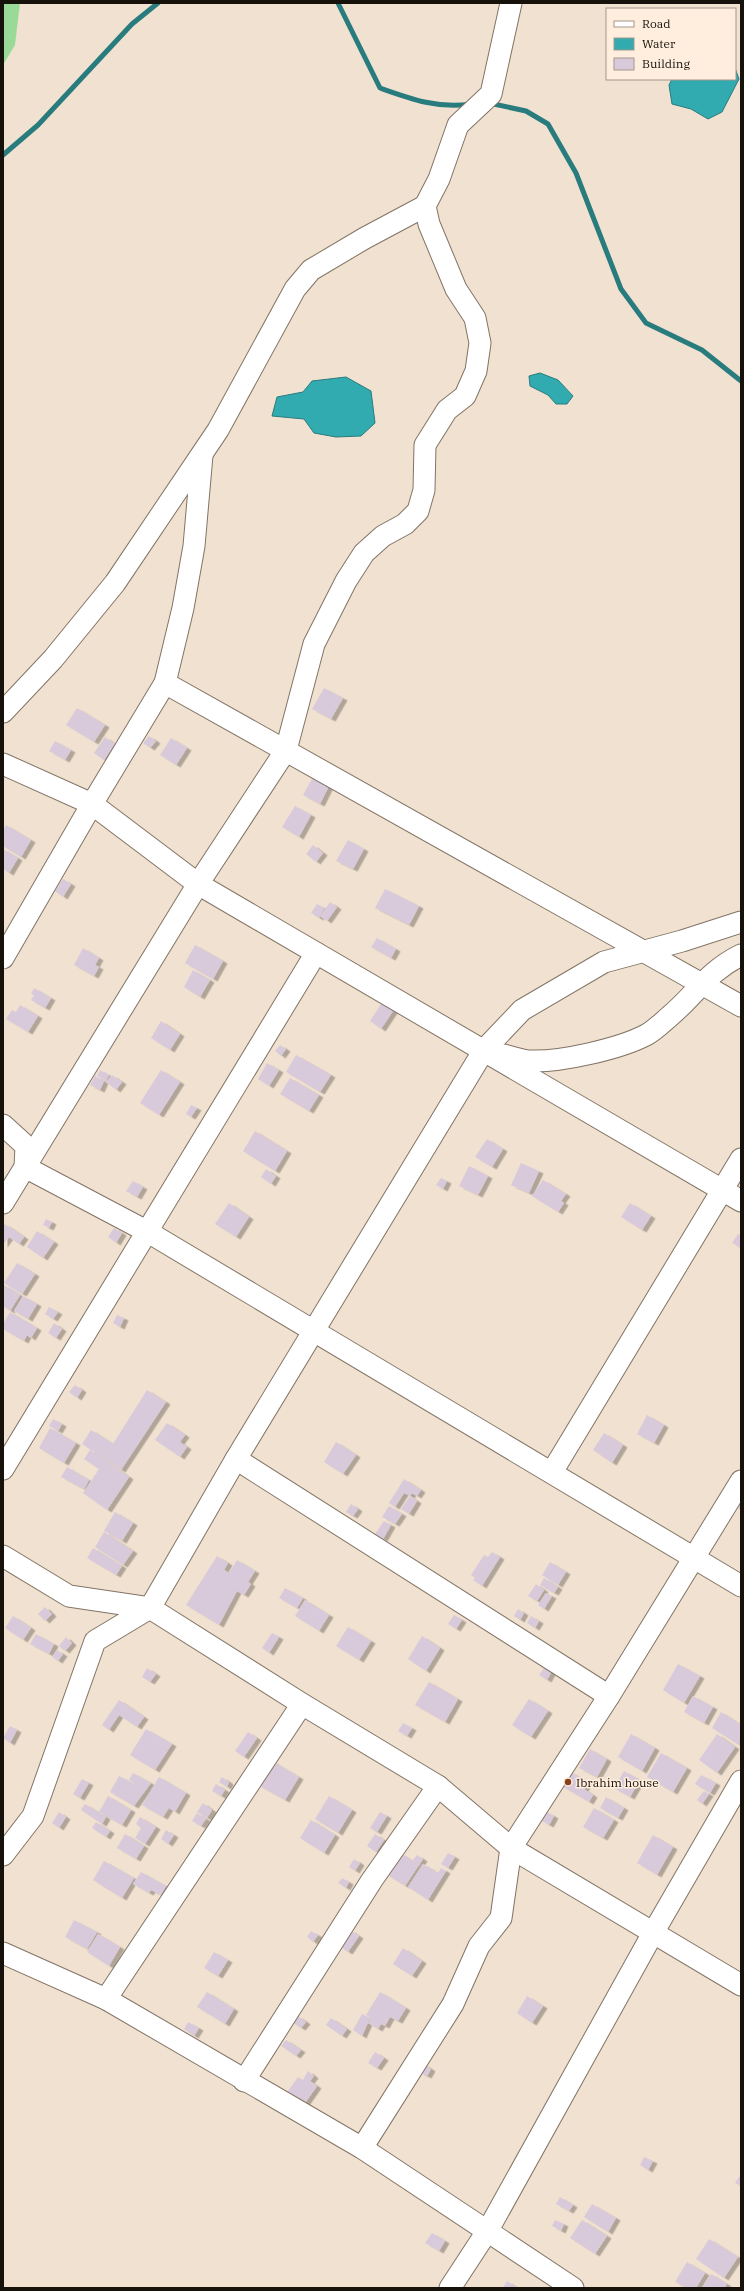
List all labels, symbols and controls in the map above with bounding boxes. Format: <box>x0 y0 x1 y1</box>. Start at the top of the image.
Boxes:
legend <box>606 8 736 80</box>
text: Road <box>642 16 671 31</box>
text: Water <box>642 36 676 51</box>
text: Building <box>642 56 690 71</box>
place label: Ibrahim house <box>576 1775 659 1790</box>
marker: Ibrahim house <box>563 1777 573 1787</box>

